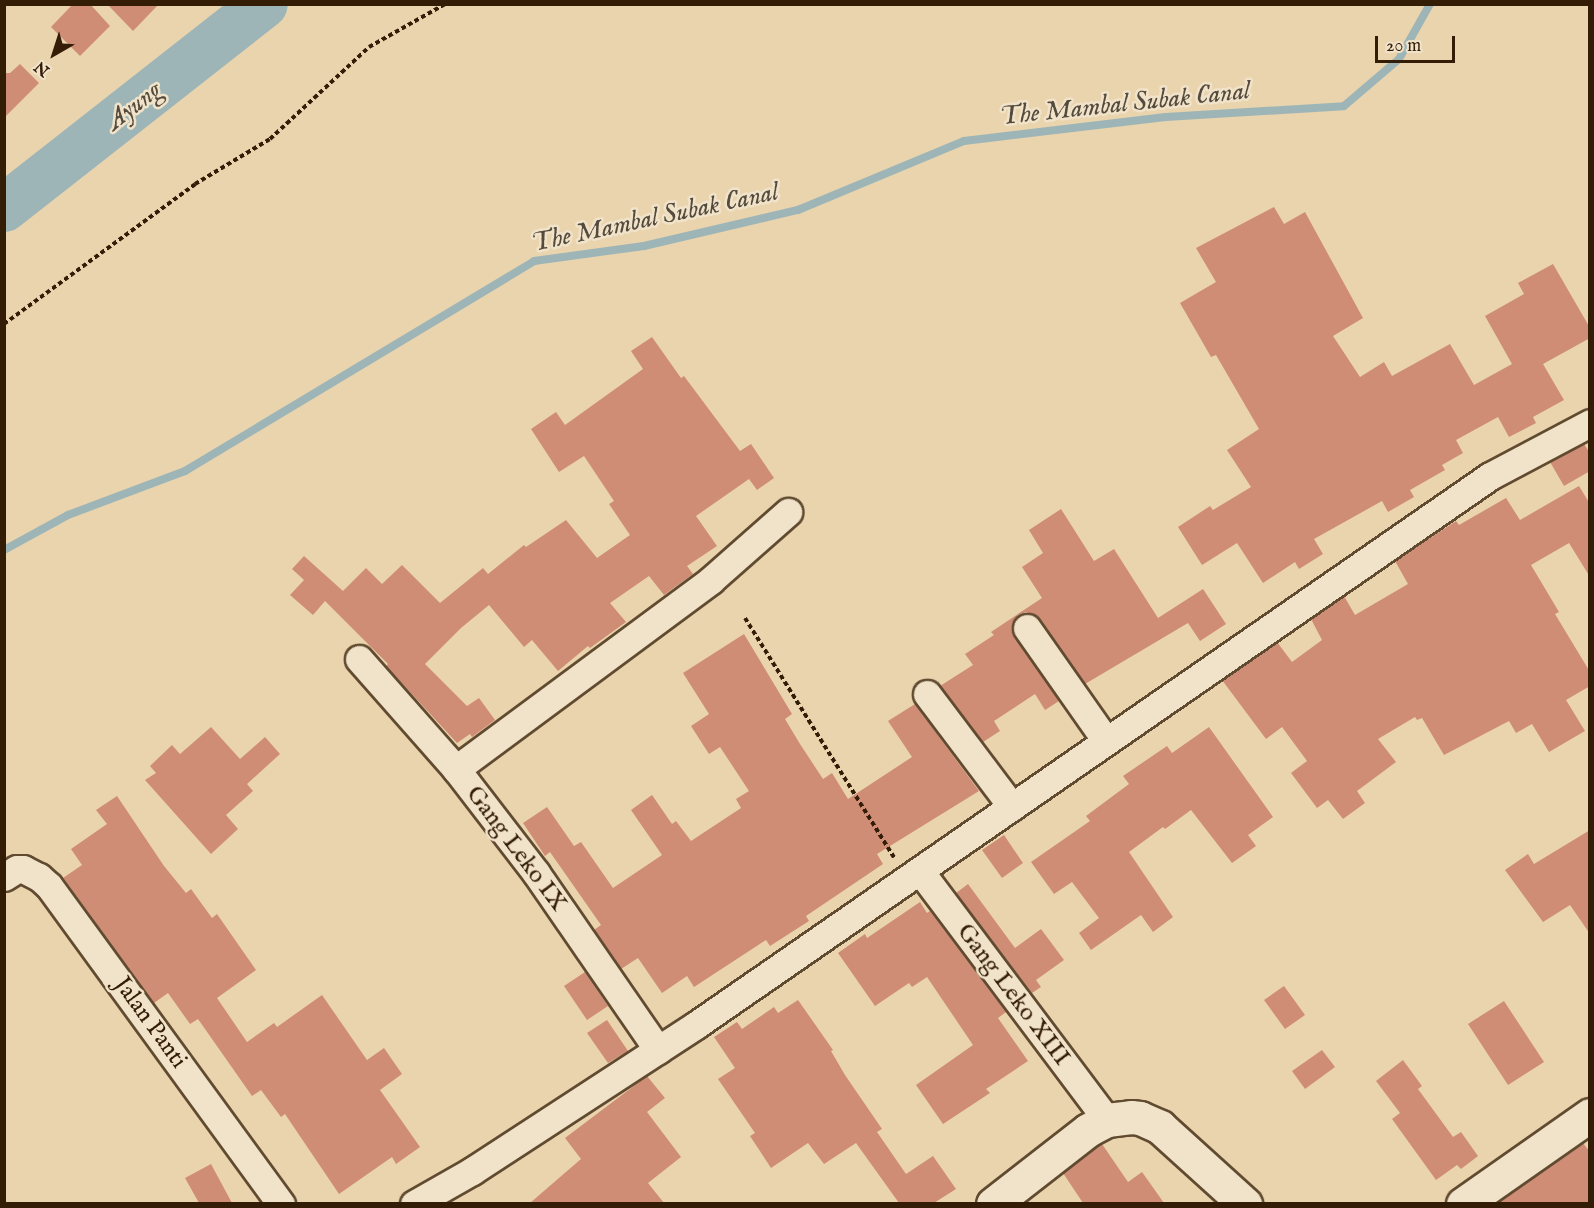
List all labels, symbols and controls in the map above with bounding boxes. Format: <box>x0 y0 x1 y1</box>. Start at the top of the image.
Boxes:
north arrow <box>24 24 84 84</box>
scale bar <box>1378 24 1458 62</box>
text: 20 m <box>1386 35 1421 58</box>
text: N <box>31 56 54 80</box>
water label: Ayung <box>100 75 168 137</box>
water label: The Mambal Subak Canal <box>998 75 1252 133</box>
water label: The Mambal Subak Canal <box>529 177 781 259</box>
street label: Gang Leko IX <box>460 781 572 917</box>
street label: Gang Leko XIII <box>950 918 1076 1072</box>
street label: Jalan Panti <box>107 972 193 1074</box>

